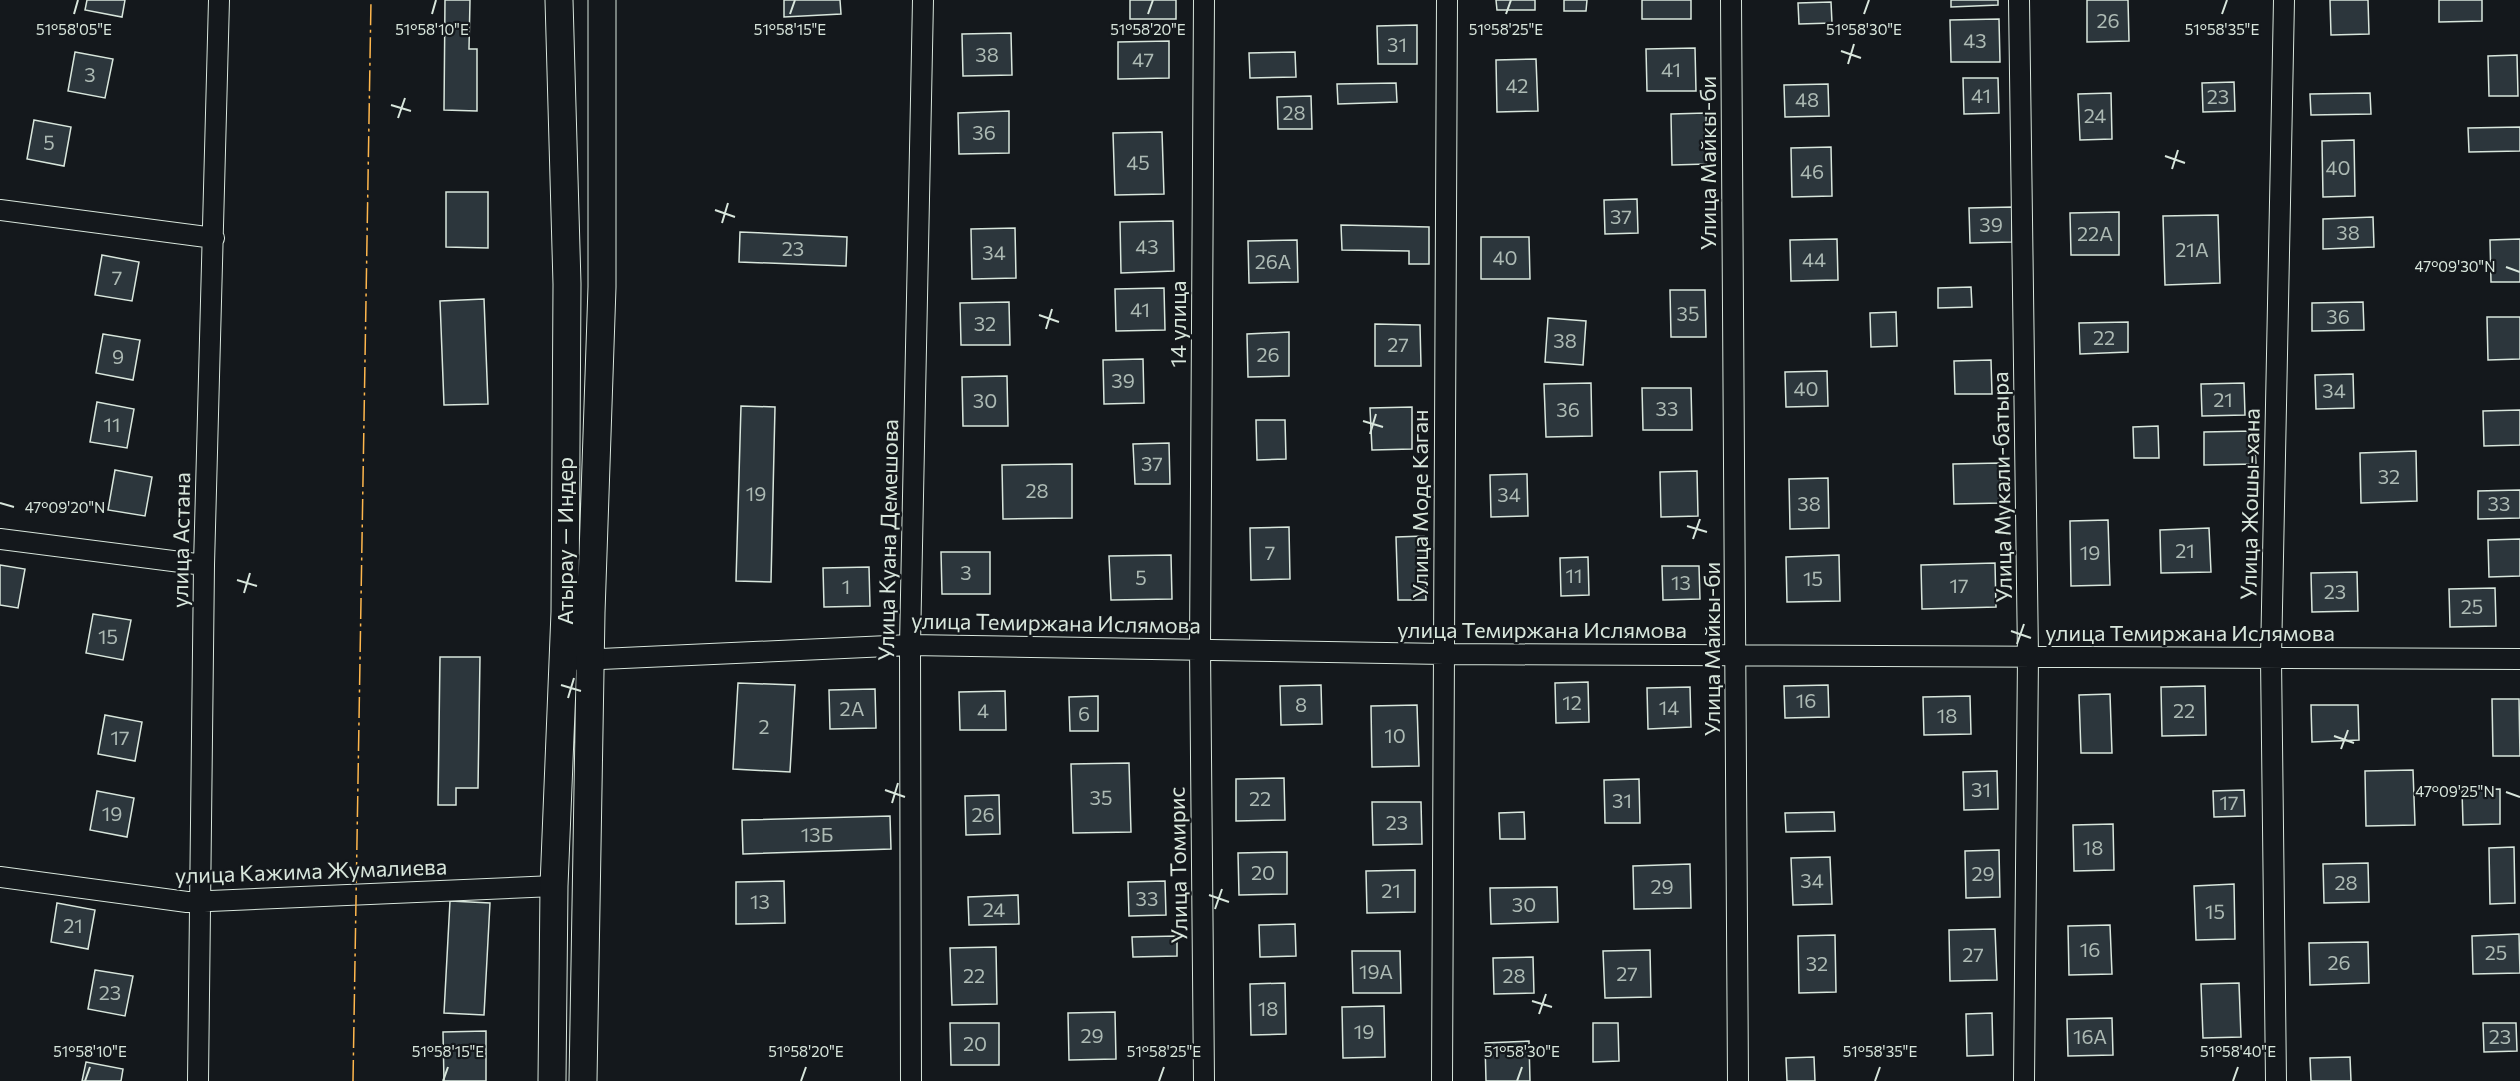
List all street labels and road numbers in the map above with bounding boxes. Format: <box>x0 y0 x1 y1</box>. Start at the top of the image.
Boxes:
street label: Улица Майкы-би <box>1694 76 1721 250</box>
street label: 14 улица <box>1164 281 1191 368</box>
street label: Улица Мукали-батыра <box>1986 371 2017 603</box>
street label: Улица Жошы-хана <box>2234 408 2265 600</box>
street label: Улица Моде Каган <box>1406 410 1433 598</box>
street label: Улица Куана Демешова <box>872 419 903 661</box>
street label: Атырау — Индер <box>551 457 578 625</box>
street label: улица Астана <box>166 472 195 608</box>
street label: Улица Майкы-би <box>1698 562 1725 736</box>
street label: улица Темиржана Ислямова <box>911 606 1201 639</box>
street label: улица Темиржана Ислямова <box>1397 616 1687 643</box>
street label: улица Темиржана Ислямова <box>2045 619 2335 646</box>
street label: Улица Томирис <box>1163 786 1192 944</box>
street label: улица Кажима Жумалиева <box>174 852 447 889</box>

